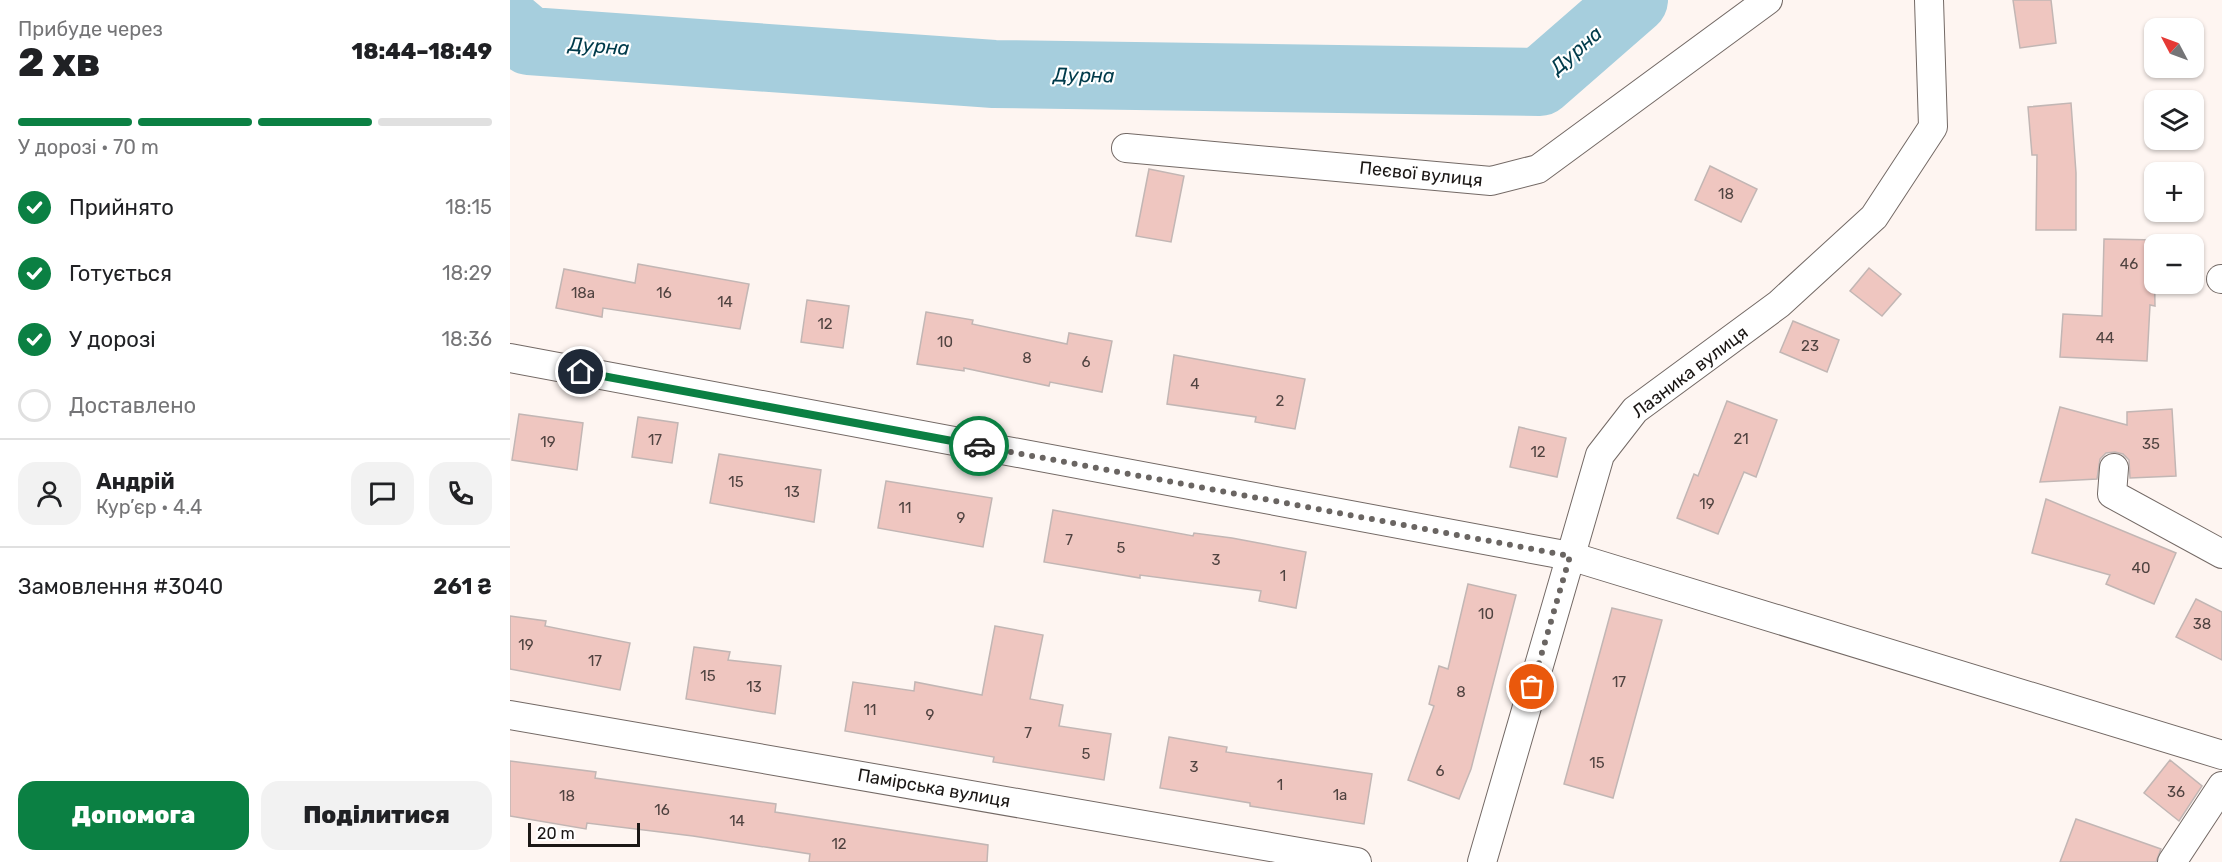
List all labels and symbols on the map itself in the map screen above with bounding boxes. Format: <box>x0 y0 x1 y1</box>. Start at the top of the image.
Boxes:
north arrow <box>2144 18 2204 78</box>
water label: Дурна <box>1544 21 1607 80</box>
water label: Дурна <box>566 32 631 60</box>
water label: Дурна <box>1051 62 1115 88</box>
street label: Пеєвої вулиця <box>1358 157 1484 191</box>
house number: 18 <box>1718 185 1734 203</box>
house number: 46 <box>2120 255 2138 273</box>
house number: 18а <box>571 284 595 302</box>
house number: 16 <box>656 284 672 302</box>
house number: 14 <box>717 293 733 311</box>
house number: 12 <box>817 315 833 333</box>
street label: Лазника вулиця <box>1628 321 1752 423</box>
house number: 44 <box>2096 329 2114 347</box>
house number: 10 <box>937 333 953 351</box>
house number: 23 <box>1801 337 1819 355</box>
pin <box>555 346 606 397</box>
house number: 8 <box>1022 349 1032 367</box>
house number: 6 <box>1081 353 1091 371</box>
house number: 4 <box>1190 375 1200 393</box>
house number: 2 <box>1276 392 1285 410</box>
courier <box>949 416 1009 476</box>
house number: 21 <box>1733 430 1749 448</box>
house number: 17 <box>648 431 662 449</box>
house number: 19 <box>540 433 556 451</box>
house number: 35 <box>2142 435 2160 453</box>
house number: 12 <box>1530 443 1546 461</box>
house number: 15 <box>728 473 744 491</box>
house number: 13 <box>784 483 800 501</box>
house number: 19 <box>1699 495 1715 513</box>
house number: 11 <box>899 499 911 517</box>
house number: 9 <box>957 509 966 527</box>
house number: 7 <box>1065 531 1073 549</box>
house number: 5 <box>1117 539 1126 557</box>
house number: 3 <box>1211 551 1221 569</box>
house number: 40 <box>2132 559 2150 577</box>
house number: 1 <box>1280 567 1286 585</box>
house number: 10 <box>1478 605 1494 623</box>
house number: 38 <box>2193 615 2211 633</box>
house number: 19 <box>518 636 534 654</box>
house number: 17 <box>588 652 602 670</box>
pin <box>1506 661 1557 712</box>
house number: 15 <box>700 667 716 685</box>
house number: 17 <box>1612 673 1626 691</box>
house number: 13 <box>746 678 762 696</box>
house number: 8 <box>1456 683 1466 701</box>
house number: 11 <box>864 701 876 719</box>
house number: 9 <box>926 706 935 724</box>
house number: 7 <box>1024 724 1032 742</box>
house number: 5 <box>1082 745 1091 763</box>
house number: 15 <box>1589 754 1605 772</box>
house number: 3 <box>1189 758 1199 776</box>
house number: 6 <box>1435 762 1445 780</box>
street label: Памірська вулиця <box>856 764 1012 812</box>
house number: 1 <box>1277 776 1283 794</box>
house number: 36 <box>2167 783 2185 801</box>
house number: 1а <box>1333 786 1347 804</box>
house number: 18 <box>559 787 575 805</box>
house number: 16 <box>654 801 670 819</box>
house number: 14 <box>729 812 745 830</box>
scale bar <box>528 820 640 848</box>
house number: 12 <box>831 835 847 853</box>

